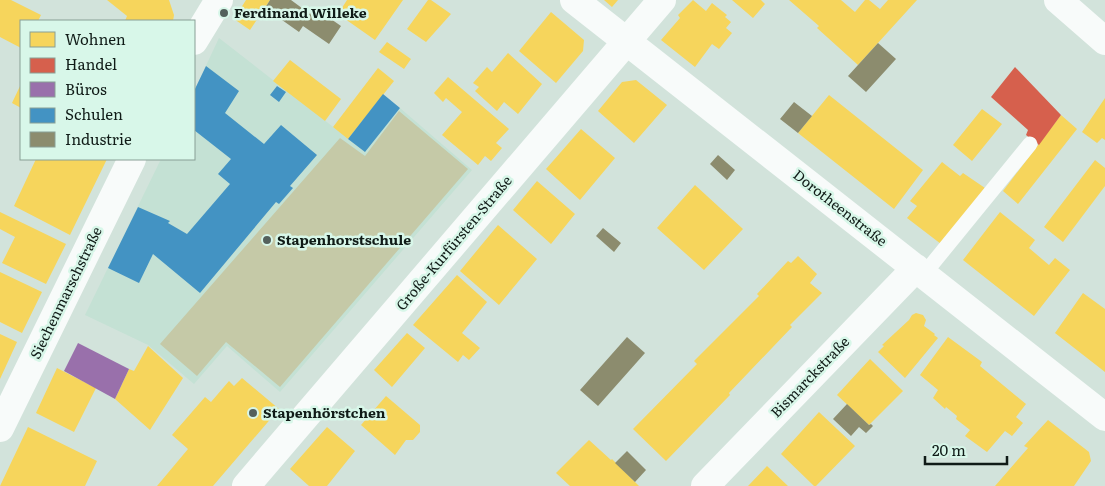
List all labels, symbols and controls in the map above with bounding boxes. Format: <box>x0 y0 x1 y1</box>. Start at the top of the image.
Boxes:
place label: Ferdinand Willeke <box>234 2 367 22</box>
marker: Ferdinand Willeke <box>218 7 230 19</box>
legend <box>20 20 195 160</box>
text: Wohnen <box>65 27 126 50</box>
text: Handel <box>65 52 117 75</box>
text: Büros <box>65 77 107 100</box>
text: Schulen <box>65 102 123 125</box>
text: Industrie <box>65 127 132 150</box>
street label: Dorotheenstraße <box>790 164 892 250</box>
street label: Große-Kurfürsten-Straße <box>391 171 516 314</box>
street label: Siechenmarschstraße <box>24 223 106 362</box>
place label: Stapenhorstschule <box>277 229 411 249</box>
marker: Stapenhorstschule <box>261 234 273 246</box>
street label: Bismarckstraße <box>765 331 853 421</box>
place label: Stapenhörstchen <box>263 402 386 422</box>
marker: Stapenhörstchen <box>247 407 259 419</box>
scale bar <box>925 434 1008 466</box>
text: 20 m <box>932 438 966 461</box>

